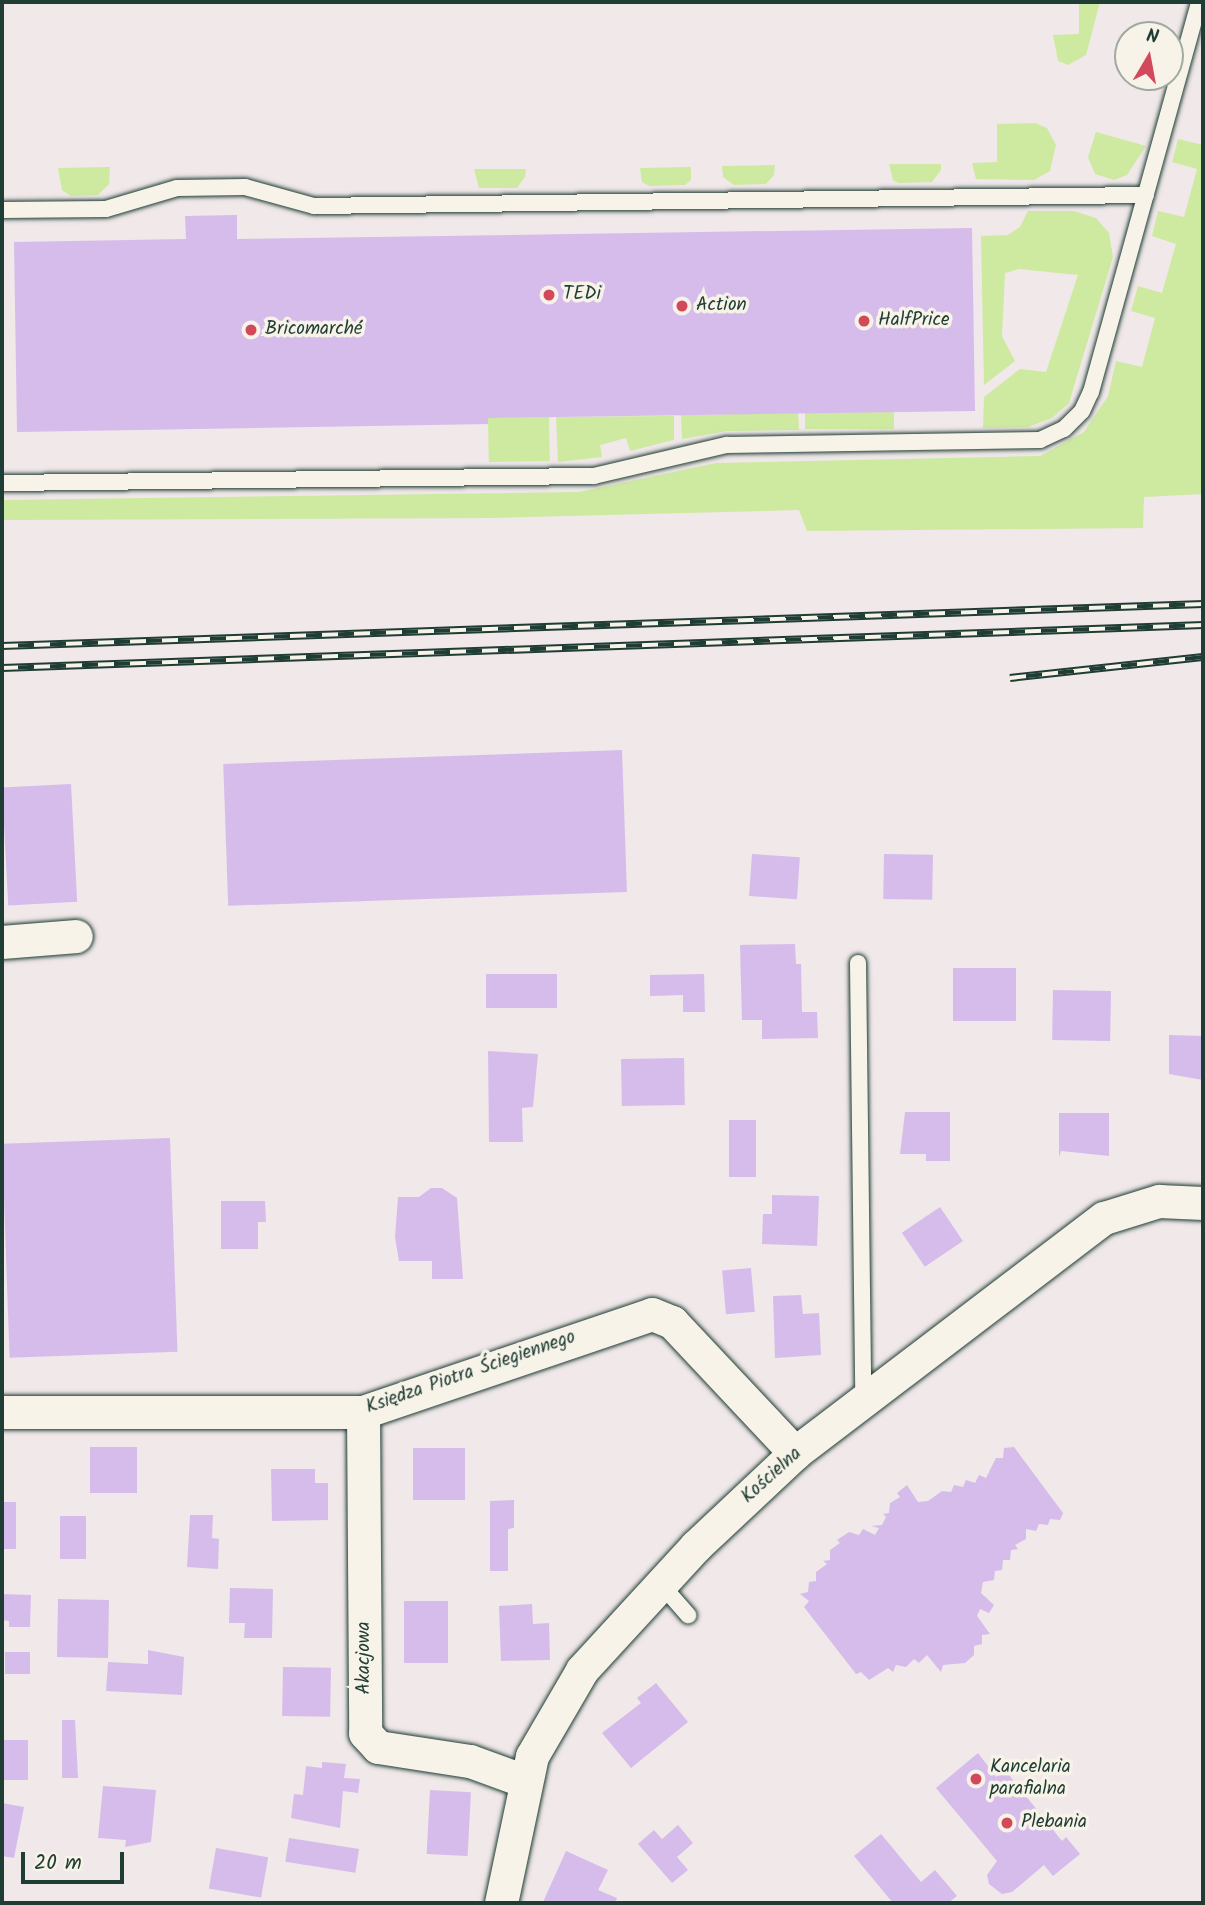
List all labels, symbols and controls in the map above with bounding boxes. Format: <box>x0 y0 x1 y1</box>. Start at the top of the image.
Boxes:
north arrow <box>1114 21 1184 91</box>
text: N <box>1144 21 1161 53</box>
place label: TEDi <box>563 284 601 306</box>
marker: TEDi <box>541 287 557 303</box>
place label: Action <box>696 295 747 317</box>
marker: Action <box>674 298 690 314</box>
place label: HalfPrice <box>878 310 950 332</box>
marker: HalfPrice <box>856 313 872 329</box>
place label: Bricomarché <box>265 319 362 341</box>
marker: Bricomarché <box>243 322 259 338</box>
street label: Księdza Piotra Ściegiennego <box>363 1326 579 1420</box>
street label: Kościelna <box>737 1443 807 1509</box>
street label: Akacjowa <box>354 1622 376 1694</box>
place label: Kancelaria parafialna <box>990 1757 1071 1801</box>
marker: Kancelaria parafialna <box>968 1771 984 1787</box>
place label: Plebania <box>1021 1812 1087 1834</box>
marker: Plebania <box>999 1815 1015 1831</box>
scale bar <box>24 1839 128 1883</box>
text: 20 m <box>34 1847 82 1880</box>

